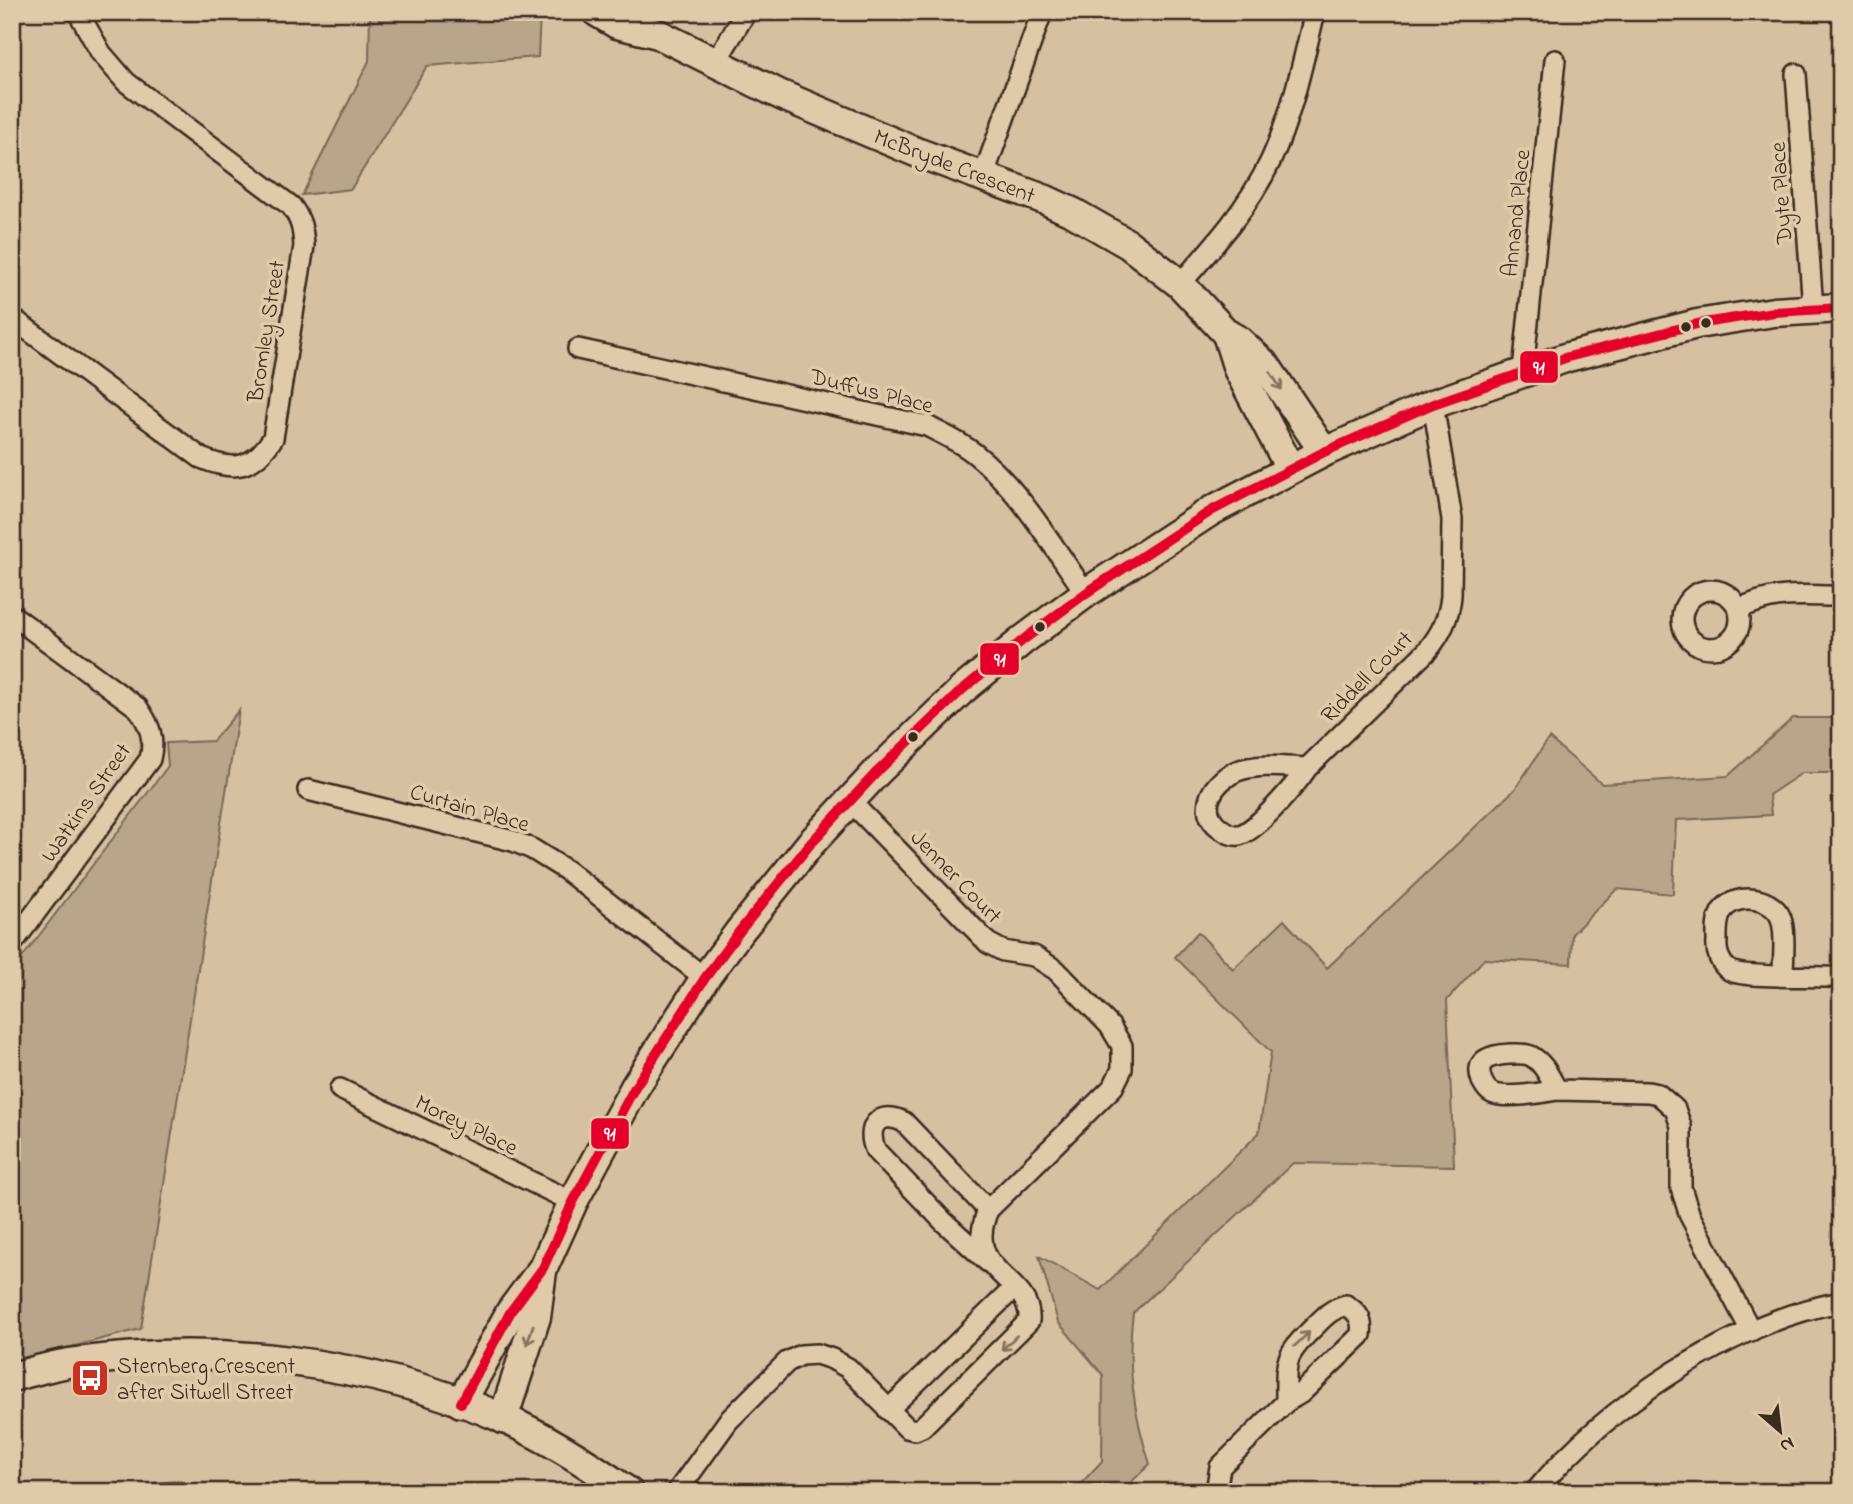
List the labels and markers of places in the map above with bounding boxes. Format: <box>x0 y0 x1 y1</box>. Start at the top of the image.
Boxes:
unlabelled marker <box>1699 316 1713 330</box>
unlabelled marker <box>1679 320 1693 334</box>
unlabelled marker <box>1033 620 1047 634</box>
unlabelled marker <box>906 730 920 744</box>
place label: Sternberg Crescent after Sitwell Street <box>117 1351 296 1410</box>
bus stop icon: Sternberg Crescent after Sitwell Street <box>69 1357 111 1399</box>

